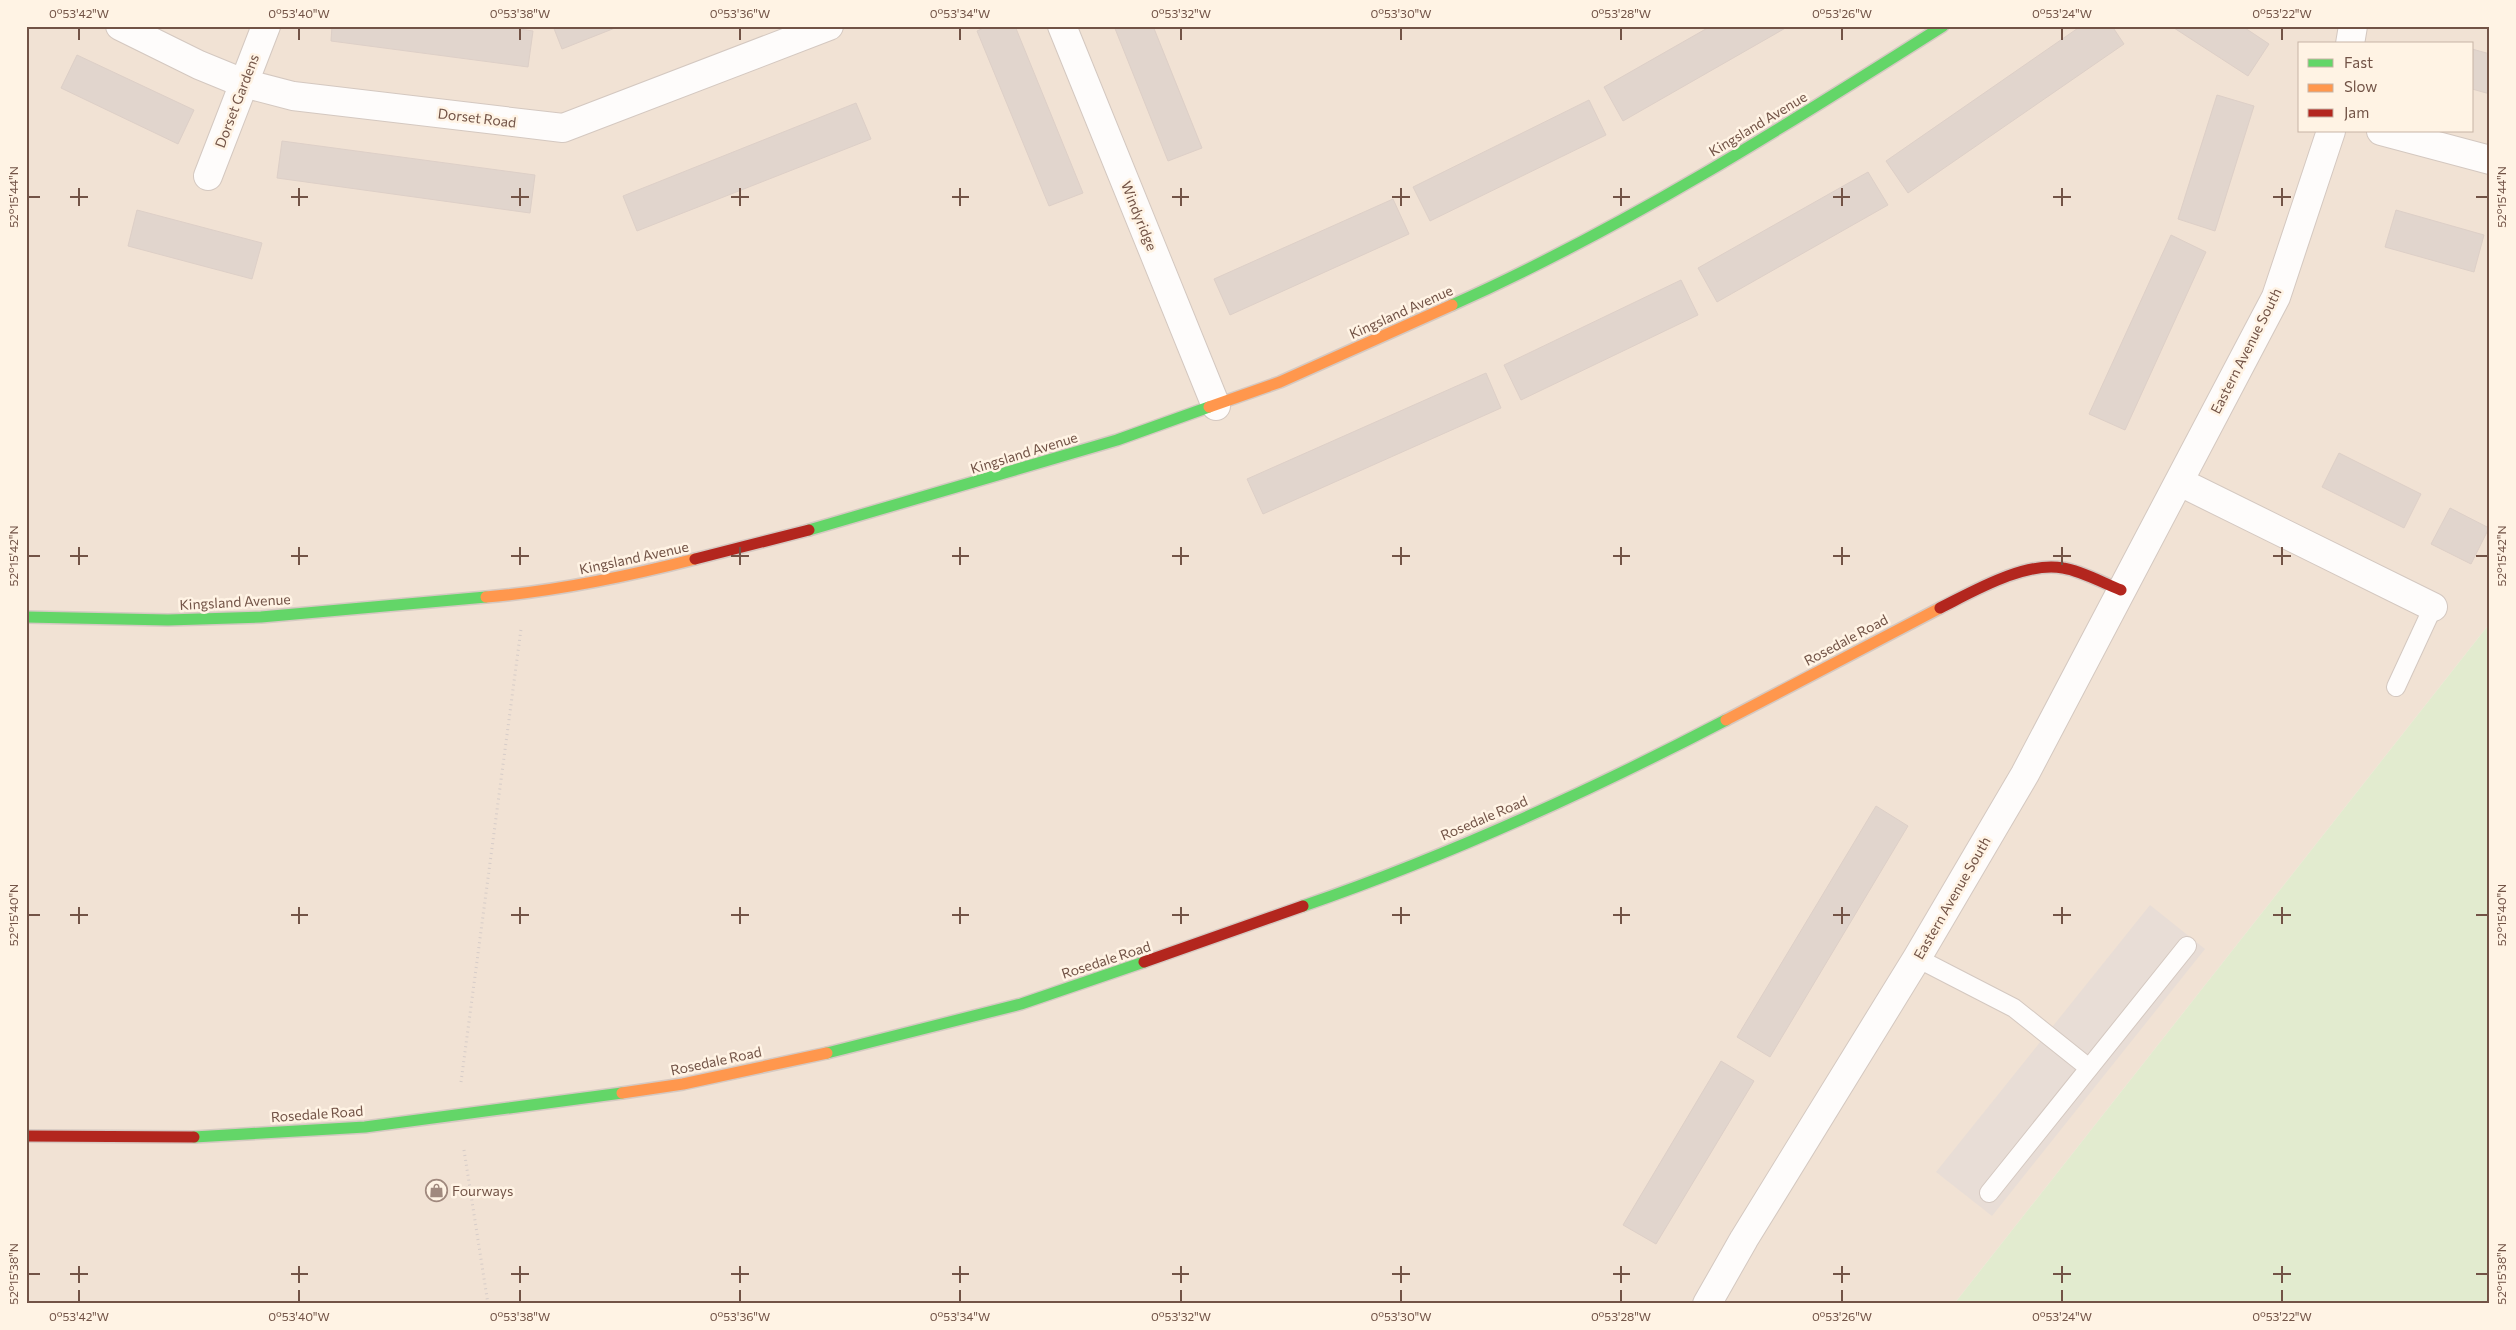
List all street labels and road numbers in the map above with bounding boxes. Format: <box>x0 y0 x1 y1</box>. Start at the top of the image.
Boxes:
street label: Dorset Gardens <box>211 52 262 150</box>
street label: Kingsland Avenue <box>1706 88 1810 160</box>
street label: Dorset Road <box>437 104 517 131</box>
street label: Windyridge <box>1118 179 1161 253</box>
street label: Kingsland Avenue <box>1346 281 1455 342</box>
street label: Eastern Avenue South <box>2206 285 2285 416</box>
street label: Kingsland Avenue <box>968 428 1080 477</box>
street label: Kingsland Avenue <box>578 538 690 577</box>
street label: Kingsland Avenue <box>179 590 291 613</box>
street label: Rosedale Road <box>1801 610 1891 669</box>
street label: Rosedale Road <box>1438 792 1530 843</box>
street label: Eastern Avenue South <box>1910 833 1994 962</box>
street label: Rosedale Road <box>1059 937 1153 982</box>
street label: Rosedale Road <box>669 1043 763 1078</box>
street label: Rosedale Road <box>270 1102 364 1125</box>

